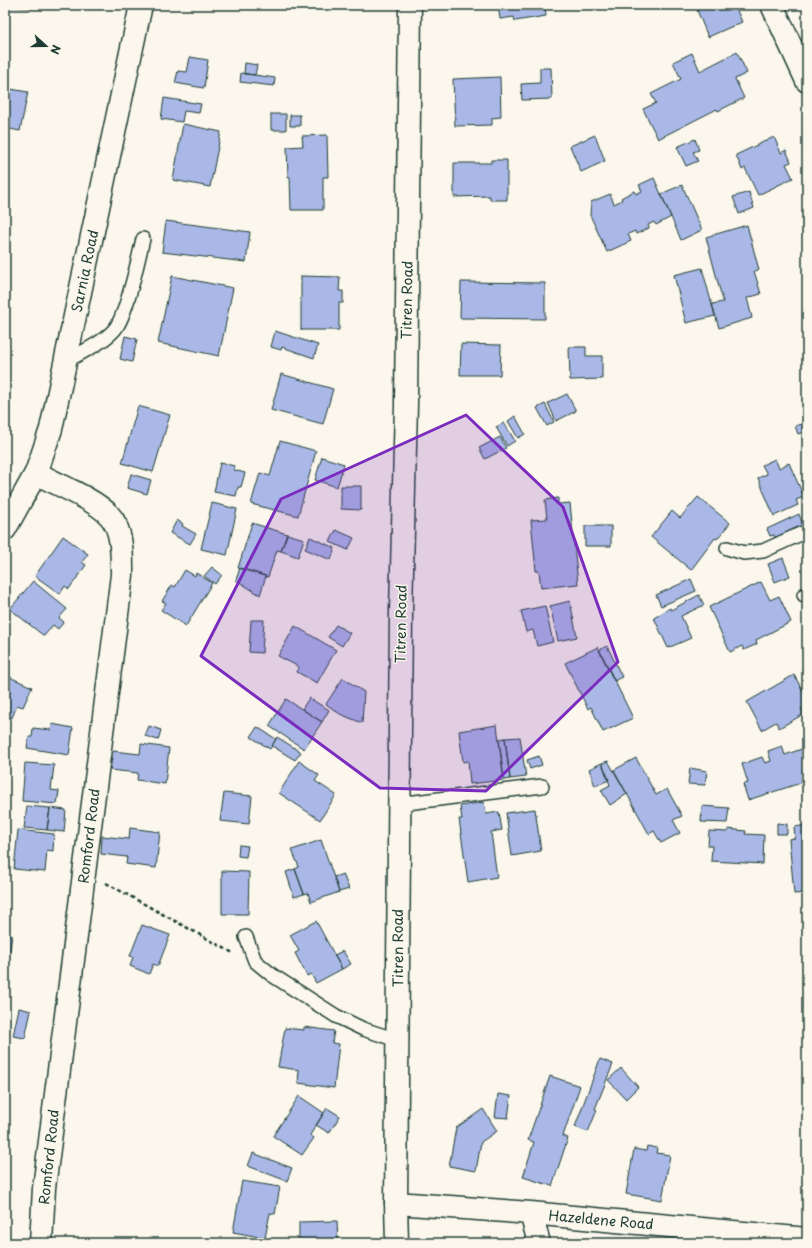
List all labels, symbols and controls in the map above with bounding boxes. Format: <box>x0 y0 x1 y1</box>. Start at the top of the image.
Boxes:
north arrow <box>26 26 66 66</box>
text: N <box>46 43 65 57</box>
street label: Sarnia Road <box>66 228 103 314</box>
street label: Titren Road <box>395 261 418 339</box>
street label: Titren Road <box>389 585 412 663</box>
street label: Romford Road <box>72 787 105 885</box>
street label: Titren Road <box>387 909 408 987</box>
street label: Romford Road <box>33 1108 64 1206</box>
street label: Hazeldene Road <box>548 1204 655 1235</box>

